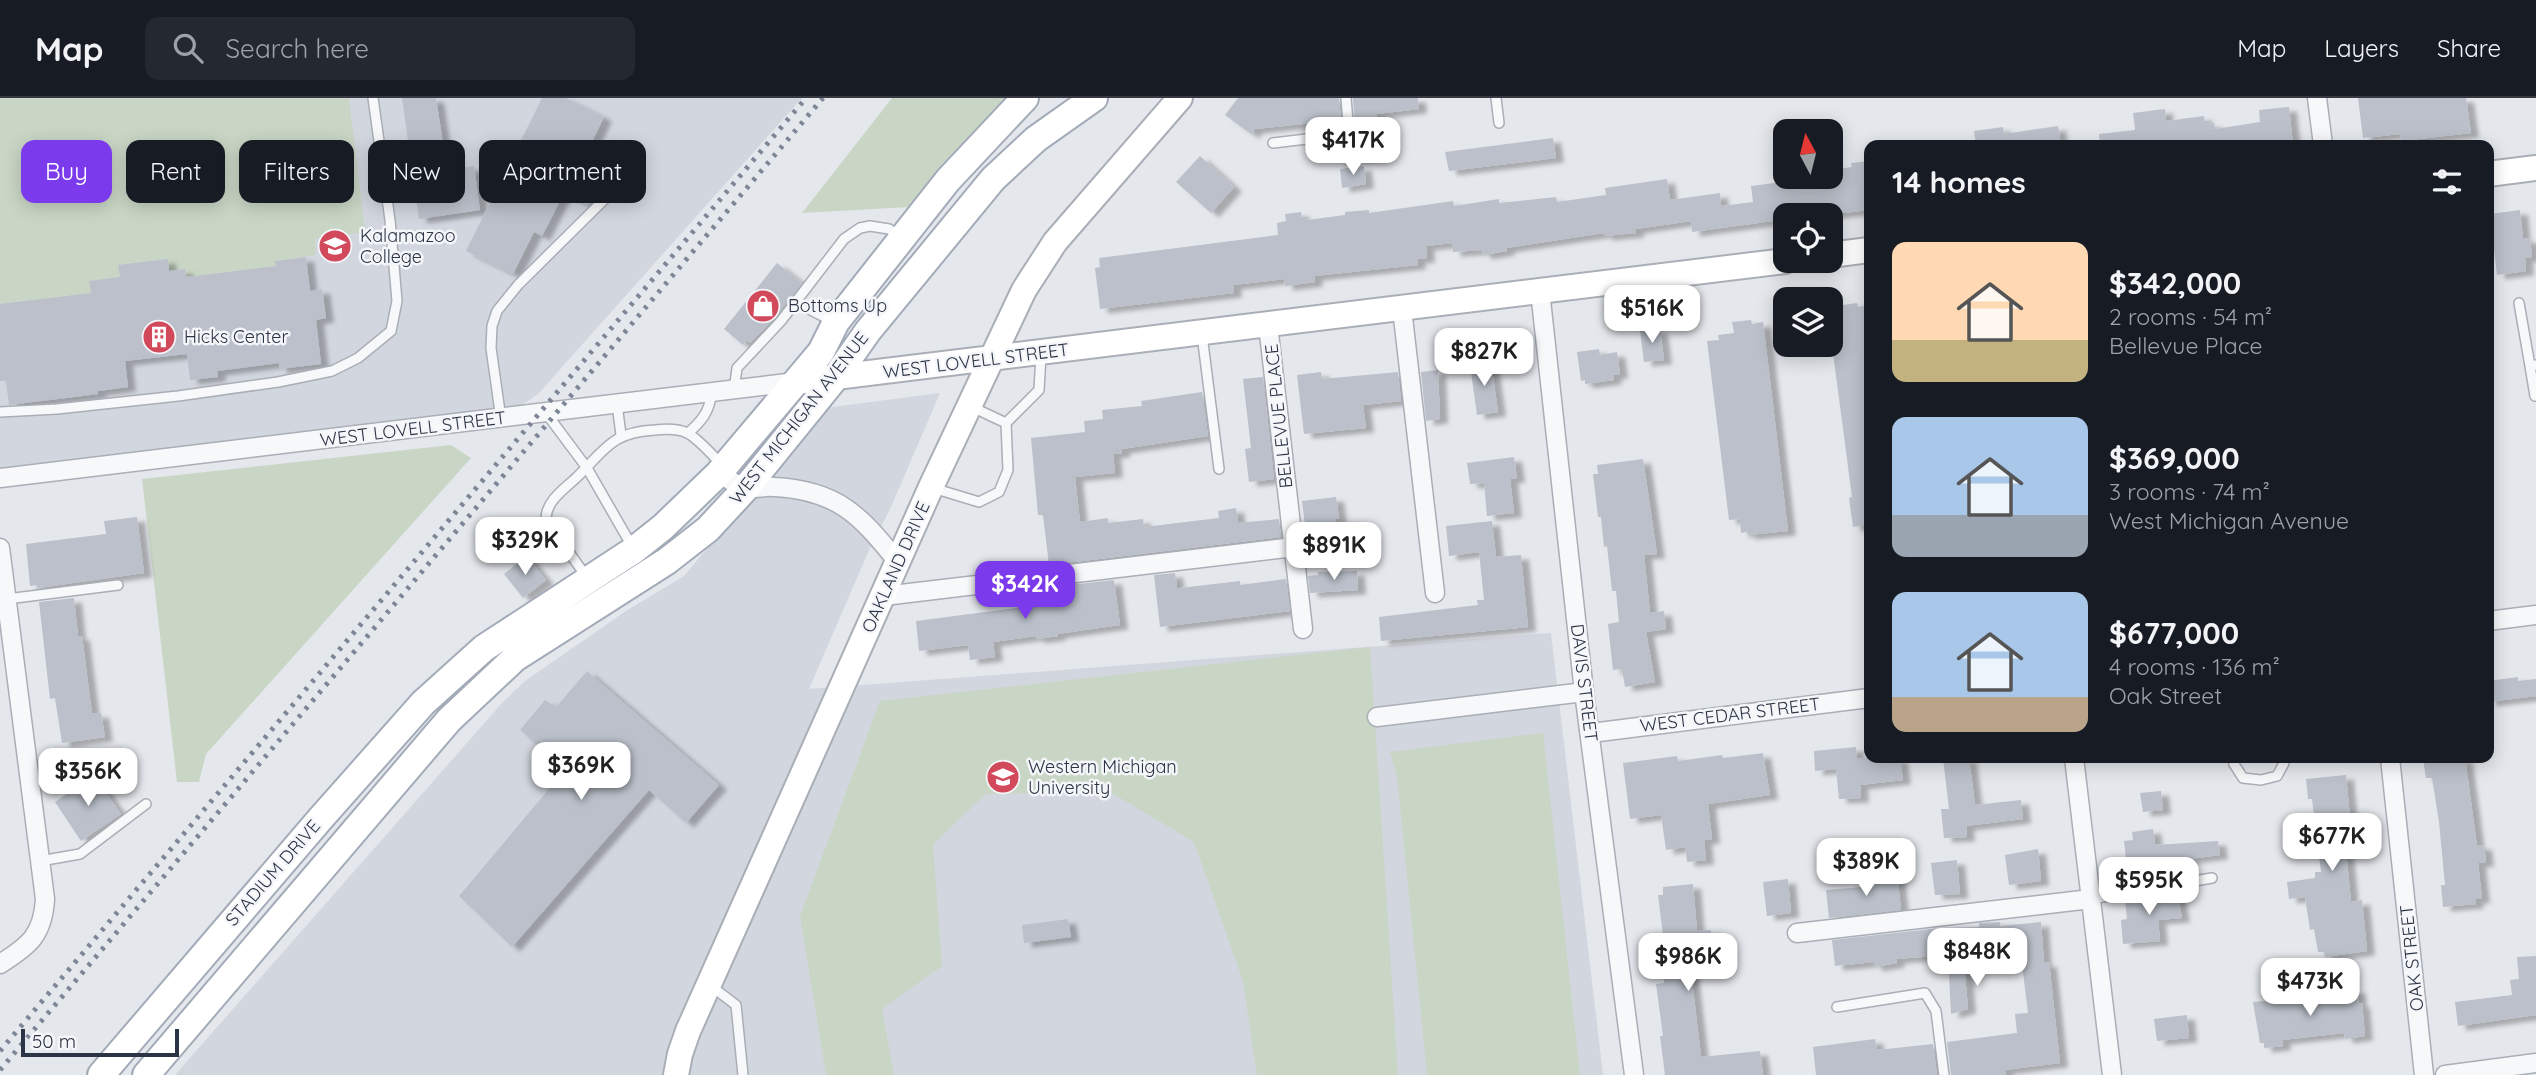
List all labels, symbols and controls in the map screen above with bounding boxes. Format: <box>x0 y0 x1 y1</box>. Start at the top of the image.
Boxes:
search box <box>145 17 635 80</box>
text: Map <box>35 28 103 69</box>
icon: search <box>169 29 207 67</box>
text: Search here <box>225 32 369 65</box>
text: Map <box>2237 33 2286 63</box>
text: Layers <box>2324 33 2399 63</box>
text: Share <box>2437 33 2501 63</box>
pin: $417K <box>1304 118 1402 177</box>
north arrow <box>1773 119 1843 189</box>
map controls <box>1773 119 1843 357</box>
text: $417K <box>1321 125 1385 154</box>
chip: Buy <box>21 140 112 203</box>
chip: Rent <box>126 140 225 203</box>
chip: Filters <box>239 140 354 203</box>
chip: New <box>368 140 465 203</box>
chip: Apartment <box>479 140 646 203</box>
text: 14 homes <box>1892 163 2026 201</box>
icon: filters <box>2428 163 2466 201</box>
button: locate <box>1773 203 1843 273</box>
place label: Kalamazoo College <box>360 224 456 268</box>
school or university icon: Kalamazoo College <box>316 227 354 265</box>
text: $342,000 <box>2109 264 2241 302</box>
icon: home <box>1948 270 2032 354</box>
pin: $516K <box>1603 286 1701 345</box>
shop icon: Bottoms Up <box>744 287 782 325</box>
button: layers <box>1773 287 1843 357</box>
text: $516K <box>1620 293 1684 322</box>
place label: Bottoms Up <box>788 294 887 317</box>
text: 2 rooms · 54 m² <box>2109 302 2272 331</box>
building icon: Hicks Center <box>140 318 178 356</box>
place label: Hicks Center <box>184 325 289 348</box>
street label: WEST MICHIGAN AVENUE <box>724 327 873 509</box>
pin: $827K <box>1435 328 1533 388</box>
text: Bellevue Place <box>2109 331 2263 360</box>
text: $827K <box>1450 336 1518 365</box>
street label: WEST LOVELL STREET <box>882 338 1070 383</box>
street label: BELLEVUE PLACE <box>1259 343 1298 489</box>
street label: WEST LOVELL STREET <box>319 406 507 451</box>
text: $369,000 <box>2109 439 2240 477</box>
icon: home <box>1948 445 2032 529</box>
text: 3 rooms · 74 m² <box>2109 477 2270 506</box>
street label: OAKLAND DRIVE <box>856 498 935 636</box>
text: West Michigan Avenue <box>2109 506 2349 535</box>
pin: $329K <box>476 518 574 577</box>
pin: $891K <box>1285 522 1383 582</box>
text: $329K <box>491 525 559 554</box>
text: $891K <box>1302 530 1366 559</box>
pin: $342K <box>976 561 1074 621</box>
text: $342K <box>991 569 1059 598</box>
text: $677,000 <box>2109 614 2239 652</box>
icon: home <box>1948 620 2032 704</box>
street label: DAVIS STREET <box>1566 623 1603 743</box>
text: 4 rooms · 136 m² <box>2109 652 2280 681</box>
text: Oak Street <box>2109 681 2222 710</box>
street label: WEST CEDAR STREET <box>1639 692 1821 737</box>
pin: $369K <box>532 742 630 802</box>
pin: $356K <box>39 748 137 808</box>
text: $369K <box>548 750 614 779</box>
place label: Western Michigan University <box>1028 755 1177 799</box>
text: $356K <box>54 756 122 785</box>
school or university icon: Western Michigan University <box>984 758 1022 796</box>
pin: $677K <box>2283 814 2381 873</box>
street label: STADIUM DRIVE <box>220 815 325 931</box>
text: $677K <box>2299 821 2365 850</box>
pin: $389K <box>1817 838 1915 898</box>
text: $389K <box>1833 846 1899 875</box>
pin: $595K <box>2100 858 2198 917</box>
text: $595K <box>2115 865 2183 894</box>
street label: OAK STREET <box>2394 904 2429 1012</box>
pin: $848K <box>1928 928 2026 988</box>
pin: $986K <box>1639 934 1737 993</box>
text: $848K <box>1943 936 2011 965</box>
text: $986K <box>1654 941 1722 970</box>
pin: $473K <box>2261 958 2359 1018</box>
text: $473K <box>2277 966 2343 995</box>
scale bar <box>21 1026 178 1058</box>
text: 50 m <box>32 1029 76 1053</box>

